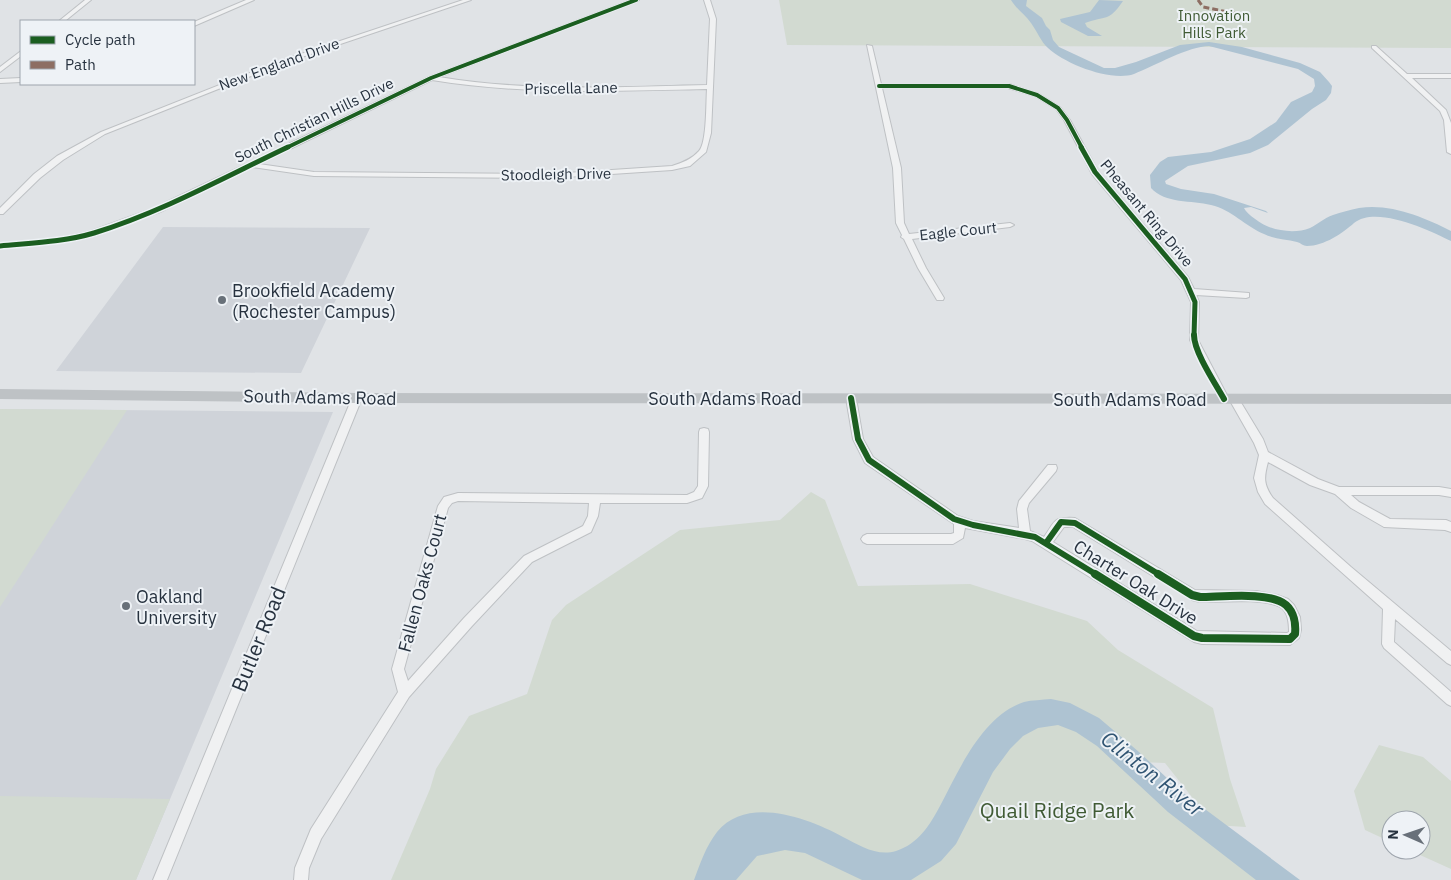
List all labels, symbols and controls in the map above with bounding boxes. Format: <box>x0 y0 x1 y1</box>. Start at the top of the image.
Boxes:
park label: Innovation Hills Park <box>1178 6 1250 42</box>
legend <box>20 20 195 85</box>
text: Cycle path <box>65 30 136 49</box>
street label: New England Drive <box>216 33 342 95</box>
text: Path <box>65 55 96 74</box>
street label: South Christian Hills Drive <box>231 73 397 167</box>
street label: Priscella Lane <box>524 78 618 98</box>
street label: Pheasant Ring Drive <box>1096 155 1198 271</box>
street label: Stoodleigh Drive <box>501 164 611 184</box>
street label: Eagle Court <box>918 217 998 245</box>
place label: Brookfield Academy (Rochester Campus) <box>232 279 396 323</box>
marker: Brookfield Academy (Rochester Campus) <box>216 294 228 306</box>
street label: South Adams Road <box>243 384 397 410</box>
street label: South Adams Road <box>648 387 802 410</box>
street label: South Adams Road <box>1053 388 1207 411</box>
street label: Fallen Oaks Court <box>392 511 452 655</box>
street label: Charter Oak Drive <box>1069 534 1203 630</box>
street label: Butler Road <box>224 582 292 696</box>
place label: Oakland University <box>136 585 217 629</box>
marker: Oakland University <box>120 600 132 612</box>
water label: Clinton River <box>1096 724 1211 823</box>
park label: Quail Ridge Park <box>980 796 1134 824</box>
north arrow <box>1381 810 1431 860</box>
text: N <box>1384 829 1402 840</box>

